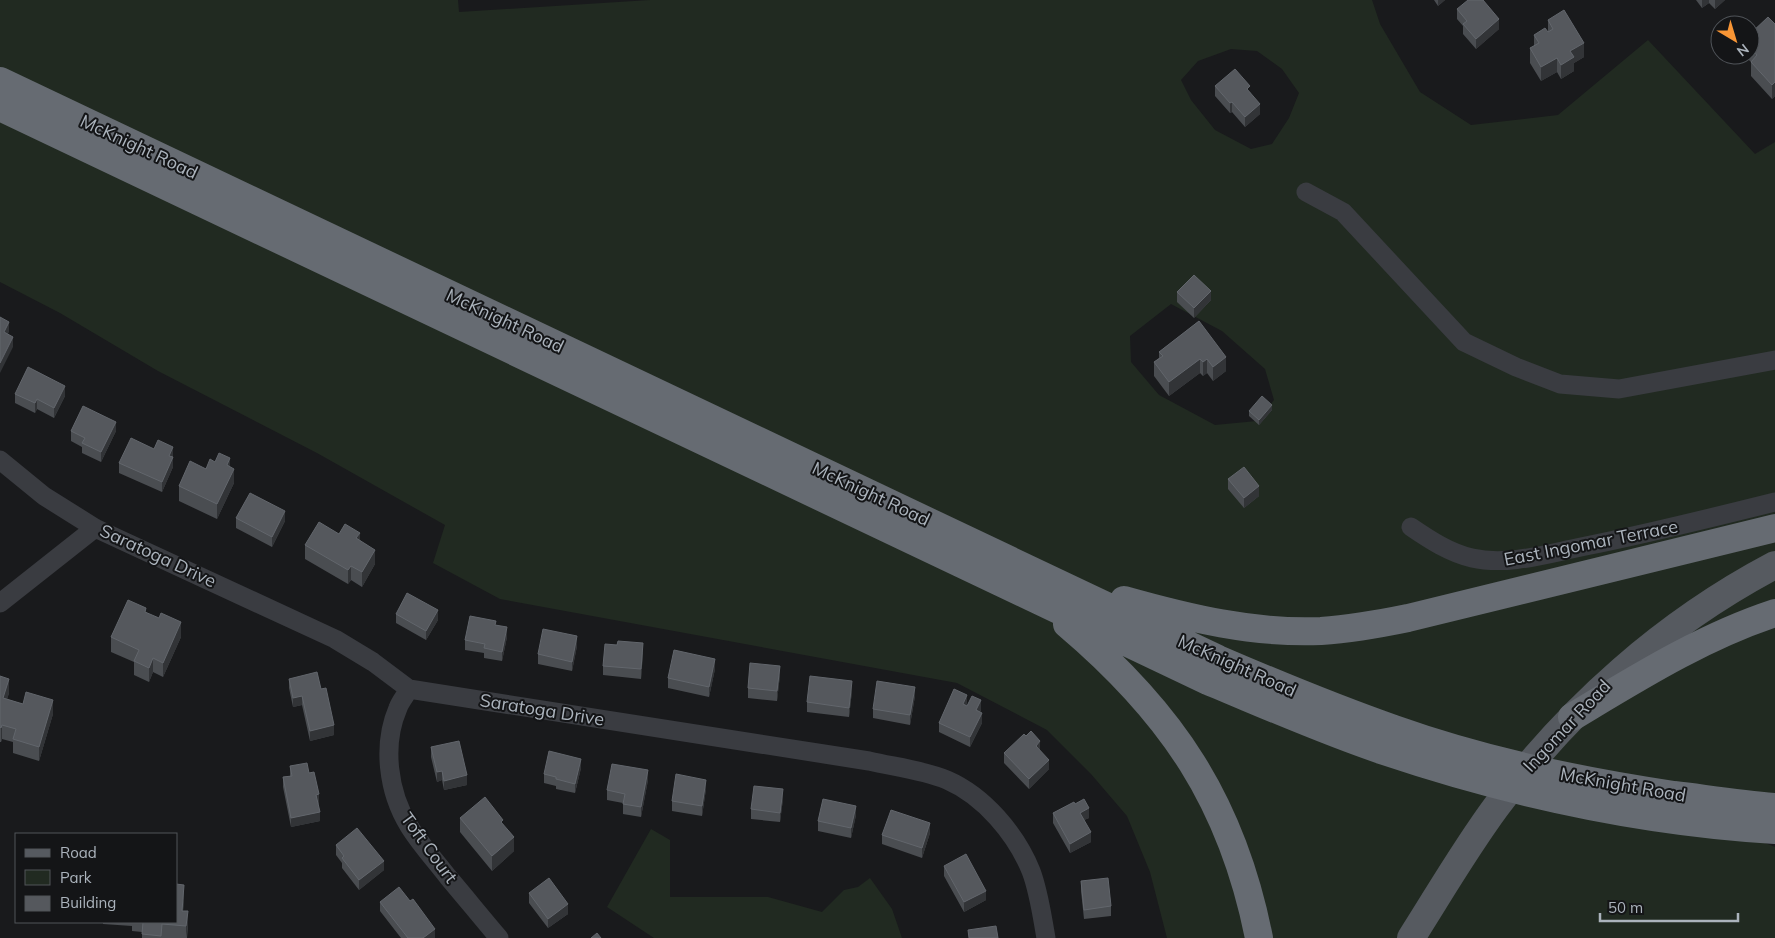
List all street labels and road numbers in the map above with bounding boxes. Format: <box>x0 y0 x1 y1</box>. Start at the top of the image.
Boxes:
street label: McKnight Road <box>77 109 202 184</box>
street label: McKnight Road <box>443 283 568 358</box>
street label: McKnight Road <box>809 456 934 531</box>
street label: East Ingomar Terrace <box>1502 514 1680 571</box>
street label: Saratoga Drive <box>96 519 220 593</box>
street label: McKnight Road <box>1174 629 1300 702</box>
street label: Ingomar Road <box>1518 675 1615 777</box>
street label: Saratoga Drive <box>478 688 606 731</box>
street label: McKnight Road <box>1558 762 1688 807</box>
street label: Toft Court <box>396 808 463 888</box>

